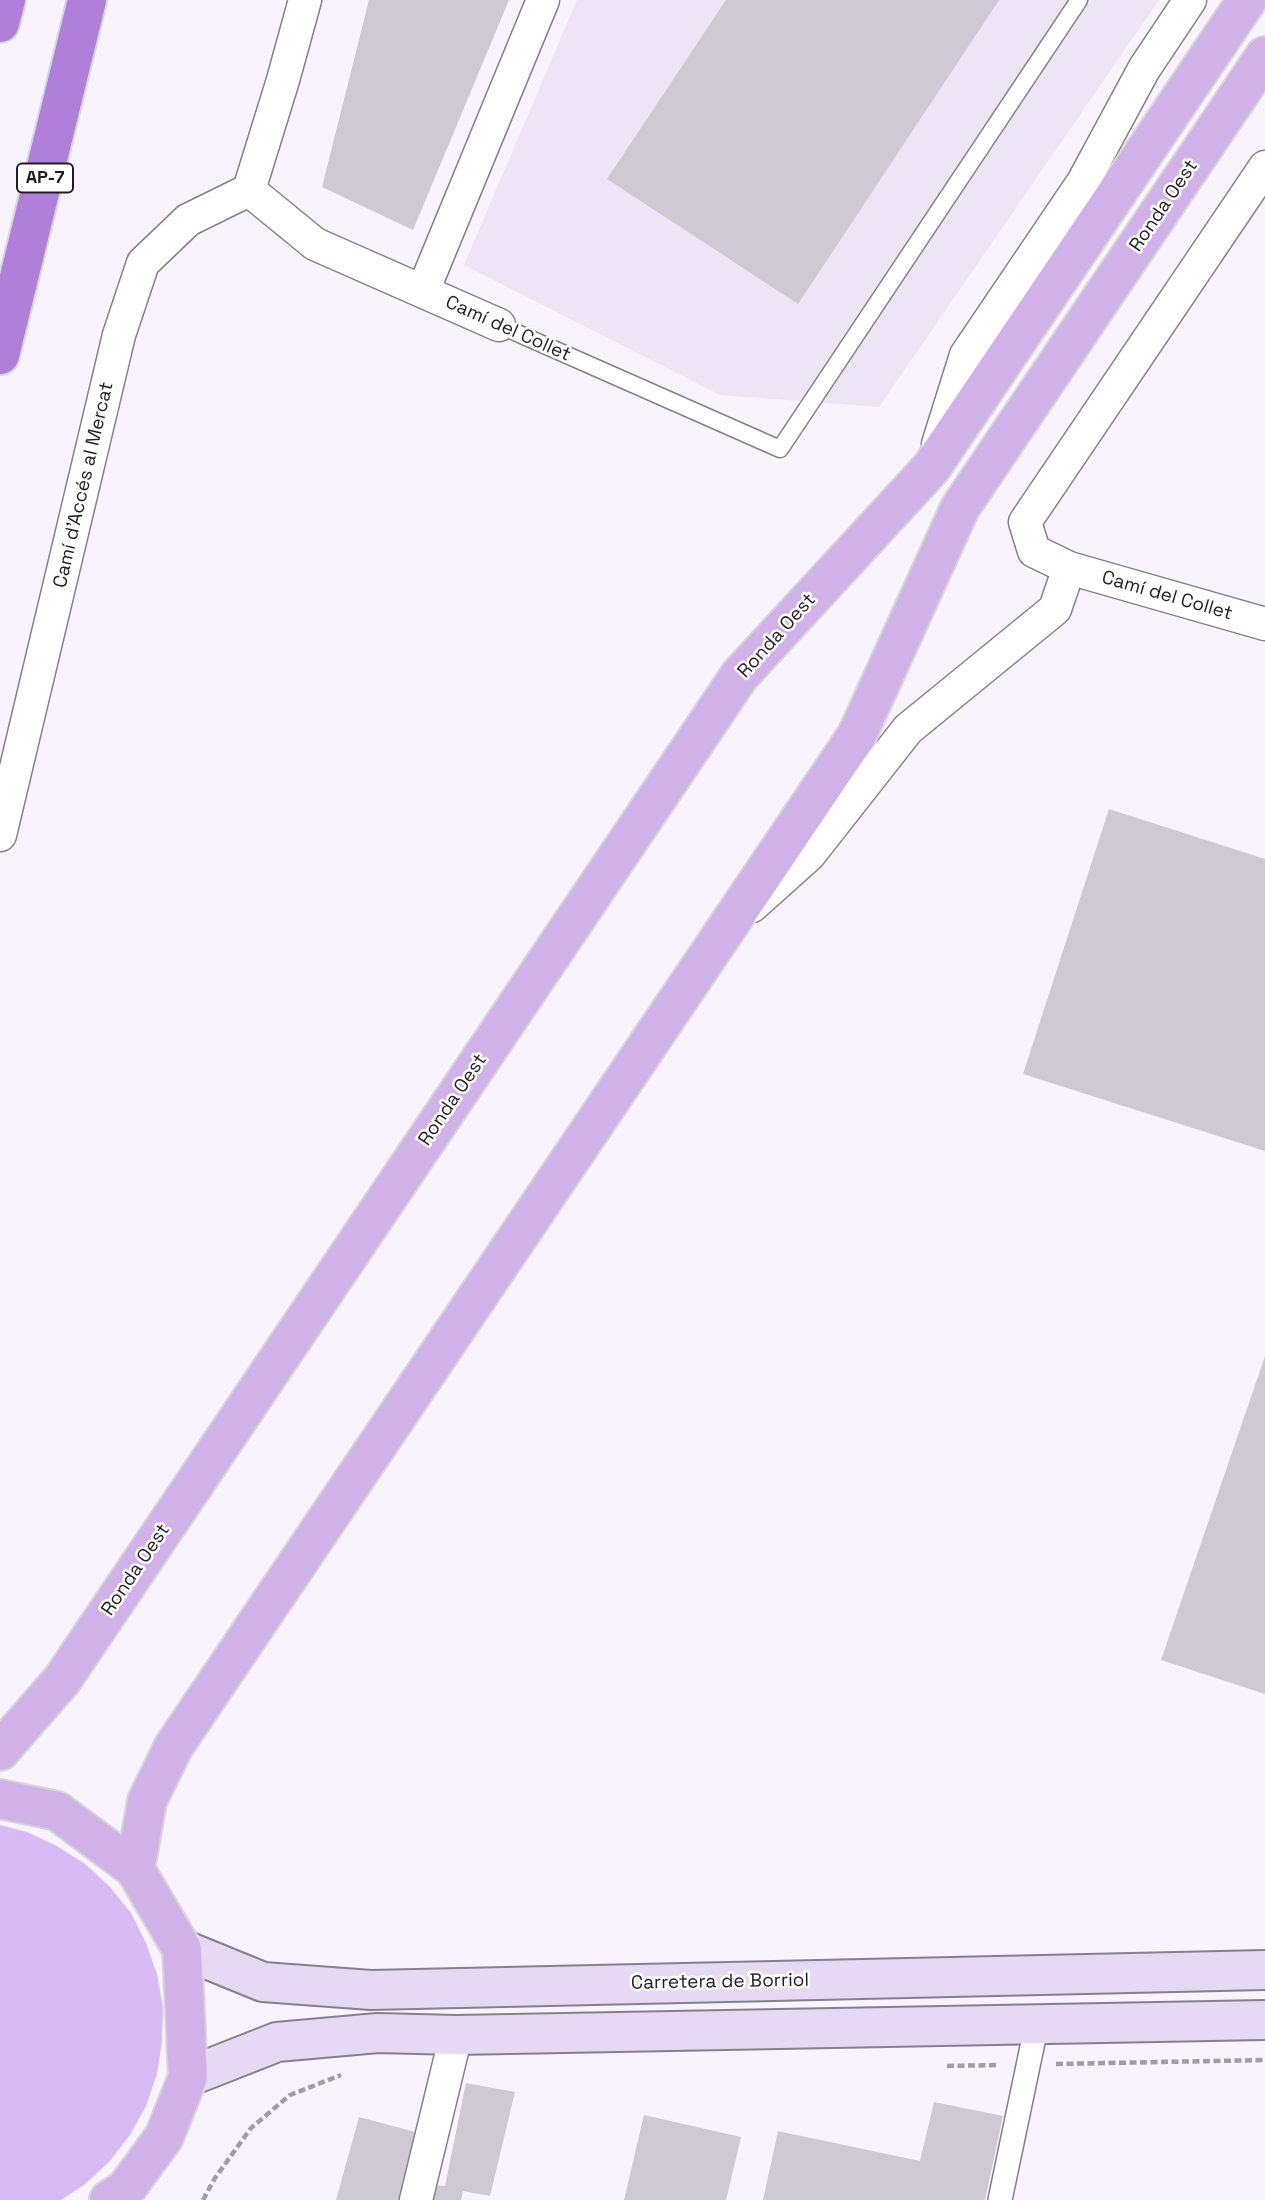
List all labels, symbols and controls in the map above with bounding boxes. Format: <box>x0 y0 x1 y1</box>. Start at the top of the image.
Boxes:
street label: Ronda Oest <box>1125 156 1203 256</box>
road number: AP-7 <box>17 163 73 192</box>
street label: Camí del Collet <box>442 291 574 367</box>
street label: Camí d'Accés al Mercat <box>49 380 119 590</box>
street label: Camí del Collet <box>1099 566 1235 626</box>
street label: Ronda Oest <box>733 589 821 683</box>
street label: Ronda Oest <box>414 1050 492 1150</box>
street label: Ronda Oest <box>97 1520 175 1620</box>
street label: Carretera de Borriol <box>631 1969 809 1995</box>

